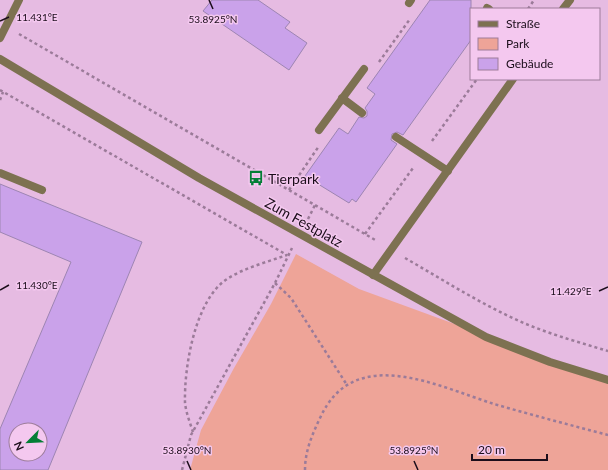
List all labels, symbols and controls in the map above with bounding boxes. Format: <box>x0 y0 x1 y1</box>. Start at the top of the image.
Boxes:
legend <box>470 8 600 80</box>
text: 11.431°E <box>16 11 58 23</box>
text: 53.8925°N <box>189 13 237 25</box>
text: Straße <box>506 16 540 31</box>
text: Park <box>506 36 530 51</box>
text: Gebäude <box>506 56 553 71</box>
bus stop icon: Tierpark <box>247 169 265 187</box>
place label: Tierpark <box>268 170 320 187</box>
street label: Zum Festplatz <box>262 194 346 250</box>
text: 11.430°E <box>16 279 58 291</box>
text: 11.429°E <box>550 285 592 297</box>
north arrow <box>8 422 48 462</box>
scale bar <box>472 436 547 462</box>
text: N <box>11 440 26 453</box>
text: 20 m <box>478 442 505 457</box>
text: 53.8930°N <box>163 444 211 456</box>
text: 53.8925°N <box>390 444 438 456</box>

